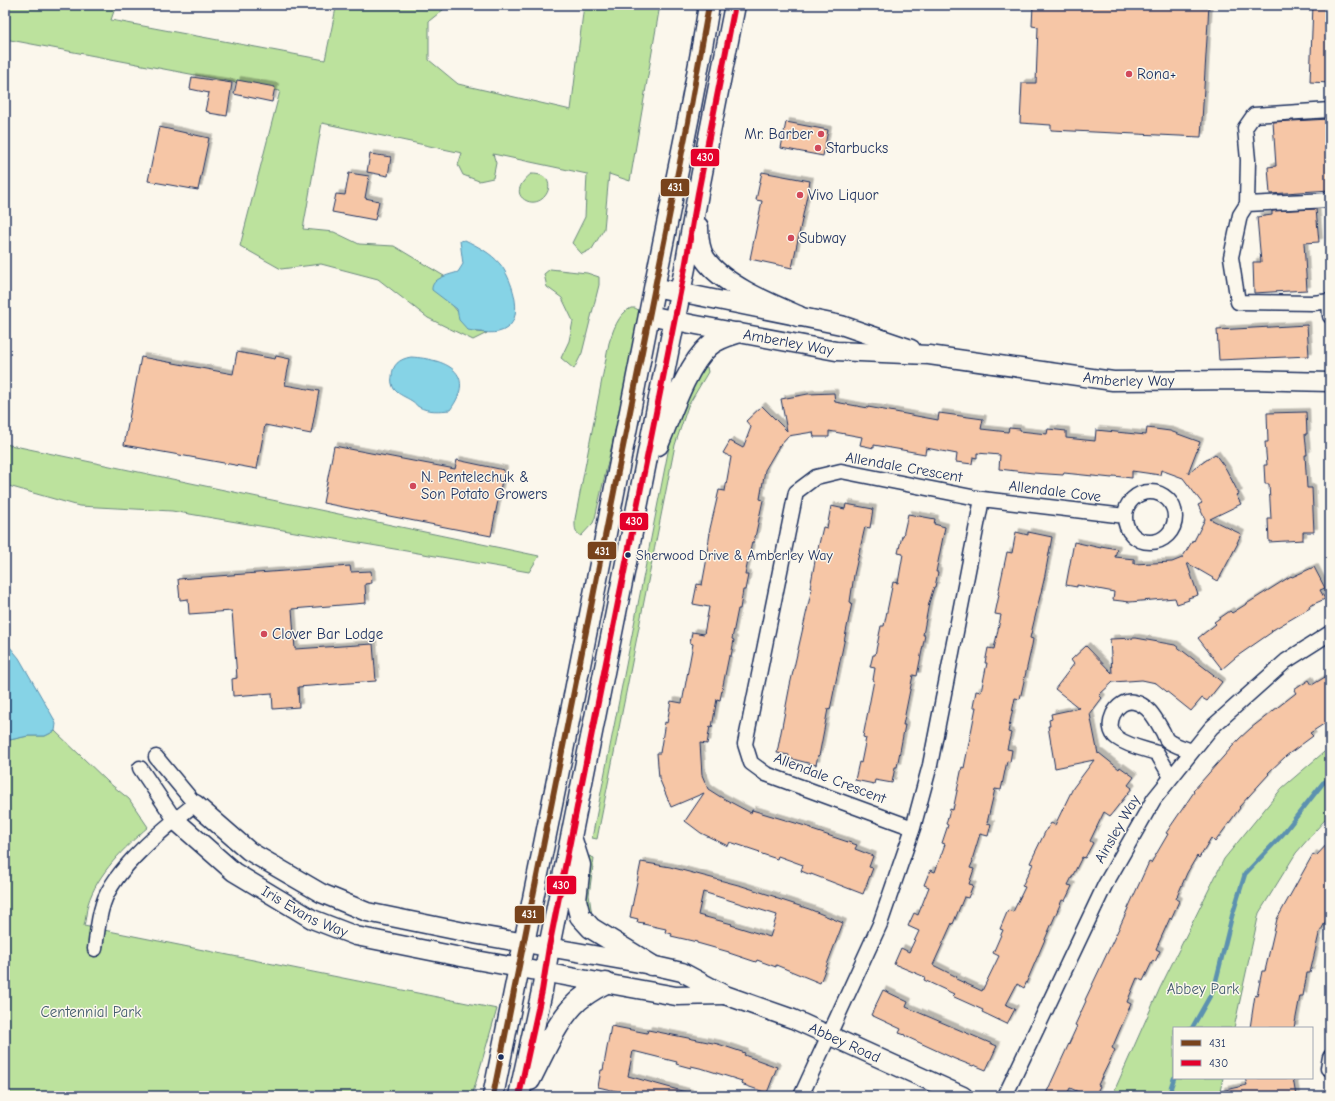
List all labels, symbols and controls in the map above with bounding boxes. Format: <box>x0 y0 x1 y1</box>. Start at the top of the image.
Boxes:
place label: Rona+ <box>1137 65 1176 83</box>
marker: Rona+ <box>1124 69 1134 79</box>
place label: Mr. Barber <box>744 125 813 143</box>
marker: Mr. Barber <box>816 129 826 139</box>
place label: Starbucks <box>826 139 888 157</box>
marker: Starbucks <box>813 143 823 153</box>
line badge: 430 <box>690 148 720 167</box>
text: 430 <box>697 151 713 164</box>
line badge: 431 <box>660 178 690 197</box>
text: 431 <box>668 181 682 194</box>
place label: Vivo Liquor <box>808 186 879 204</box>
marker: Vivo Liquor <box>795 190 805 200</box>
place label: Subway <box>799 229 846 247</box>
marker: Subway <box>786 233 796 243</box>
street label: Amberley Way <box>742 325 835 359</box>
street label: Amberley Way <box>1082 368 1175 390</box>
street label: Allendale Crescent <box>844 448 965 486</box>
place label: N. Pentelechuk & Son Potato Growers <box>421 468 547 503</box>
street label: Allendale Cove <box>1008 476 1103 506</box>
marker: N. Pentelechuk & Son Potato Growers <box>408 481 418 491</box>
line badge: 430 <box>619 512 649 531</box>
text: 430 <box>626 515 642 528</box>
line badge: 431 <box>587 541 617 560</box>
text: 431 <box>595 545 609 558</box>
place label: Sherwood Drive & Amberley Way <box>636 547 834 564</box>
marker: Sherwood Drive & Amberley Way <box>623 550 633 560</box>
place label: Clover Bar Lodge <box>272 625 384 643</box>
marker: Clover Bar Lodge <box>259 629 269 639</box>
street label: Allendale Crescent <box>771 748 889 808</box>
street label: Ainsley Way <box>1090 792 1144 866</box>
line badge: 430 <box>546 875 577 895</box>
text: 430 <box>553 879 569 892</box>
street label: Iris Evans Way <box>258 882 351 941</box>
line badge: 431 <box>514 905 545 924</box>
text: 431 <box>522 908 536 921</box>
park label: Abbey Park <box>1167 980 1240 998</box>
park label: Centennial Park <box>40 1003 142 1021</box>
street label: Abbey Road <box>806 1018 883 1066</box>
legend <box>1173 1027 1313 1079</box>
text: 431 <box>1209 1036 1226 1050</box>
unlabelled marker <box>496 1052 506 1062</box>
text: 430 <box>1209 1056 1228 1070</box>

